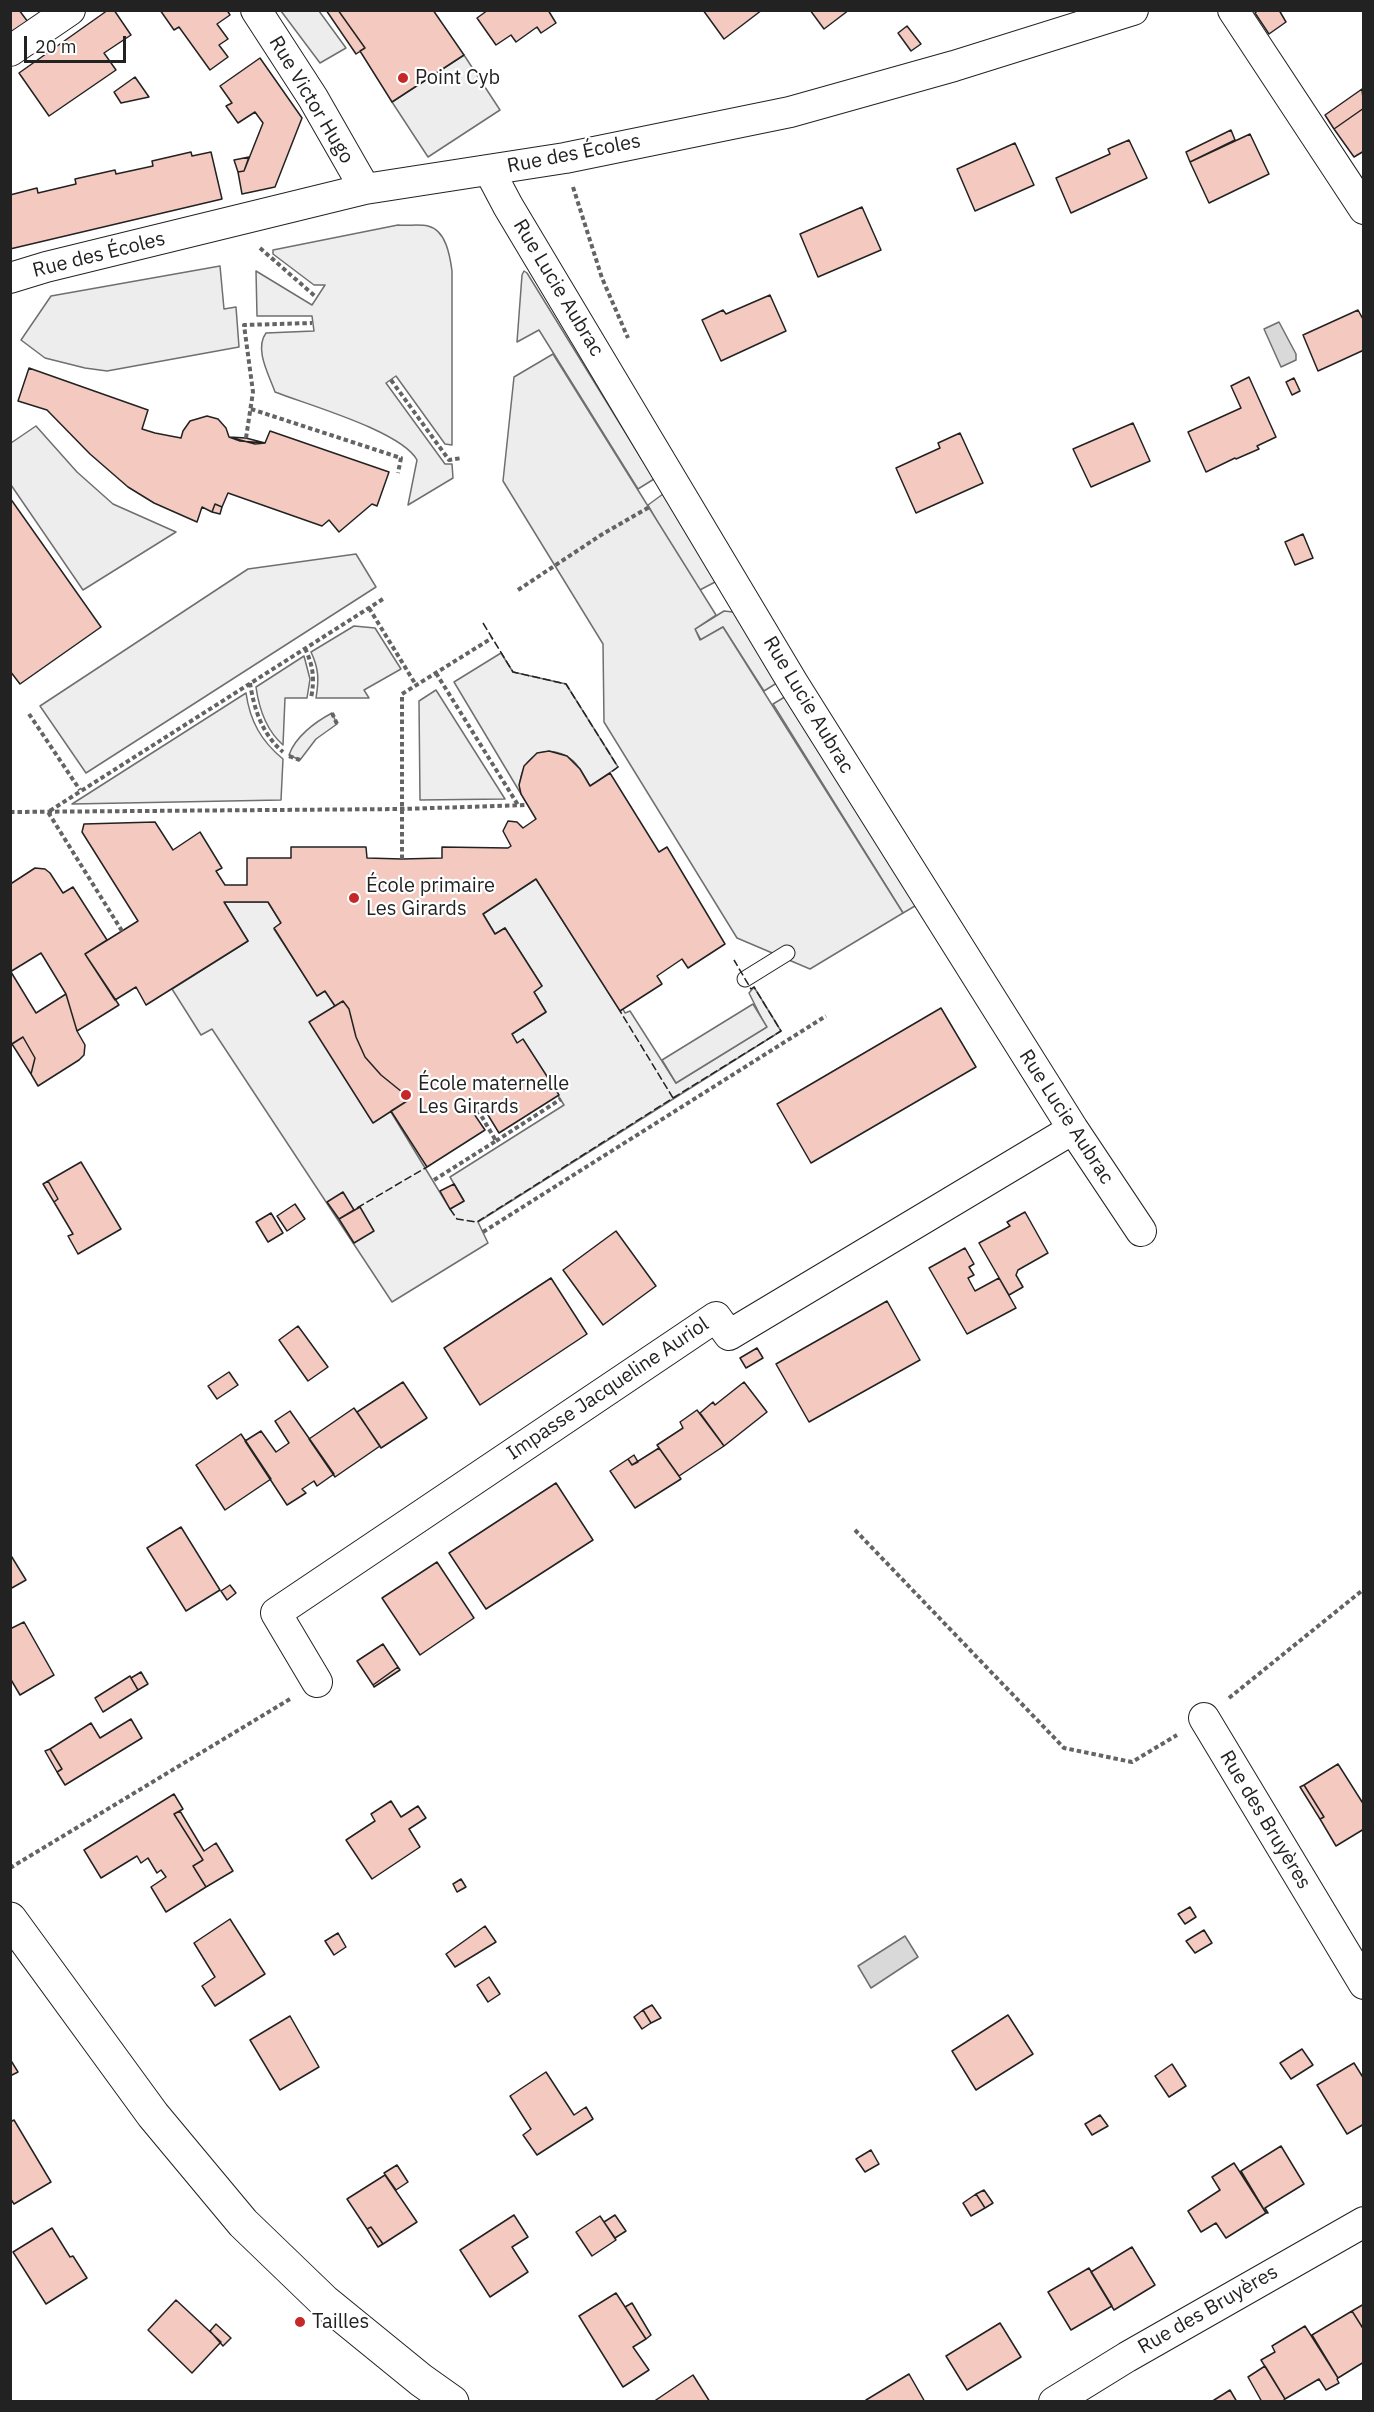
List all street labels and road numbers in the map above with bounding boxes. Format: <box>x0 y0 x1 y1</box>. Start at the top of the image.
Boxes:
street label: Rue Victor Hugo <box>264 32 358 168</box>
street label: Rue des Écoles <box>505 129 643 179</box>
street label: Rue Lucie Aubrac <box>508 215 608 361</box>
street label: Rue des Écoles <box>30 227 168 283</box>
street label: Rue Lucie Aubrac <box>758 632 858 778</box>
street label: Rue Lucie Aubrac <box>1014 1045 1118 1189</box>
street label: Impasse Jacqueline Auriol <box>503 1312 713 1466</box>
street label: Rue des Bruyères <box>1214 1746 1316 1894</box>
street label: Rue des Bruyères <box>1134 2260 1282 2360</box>

